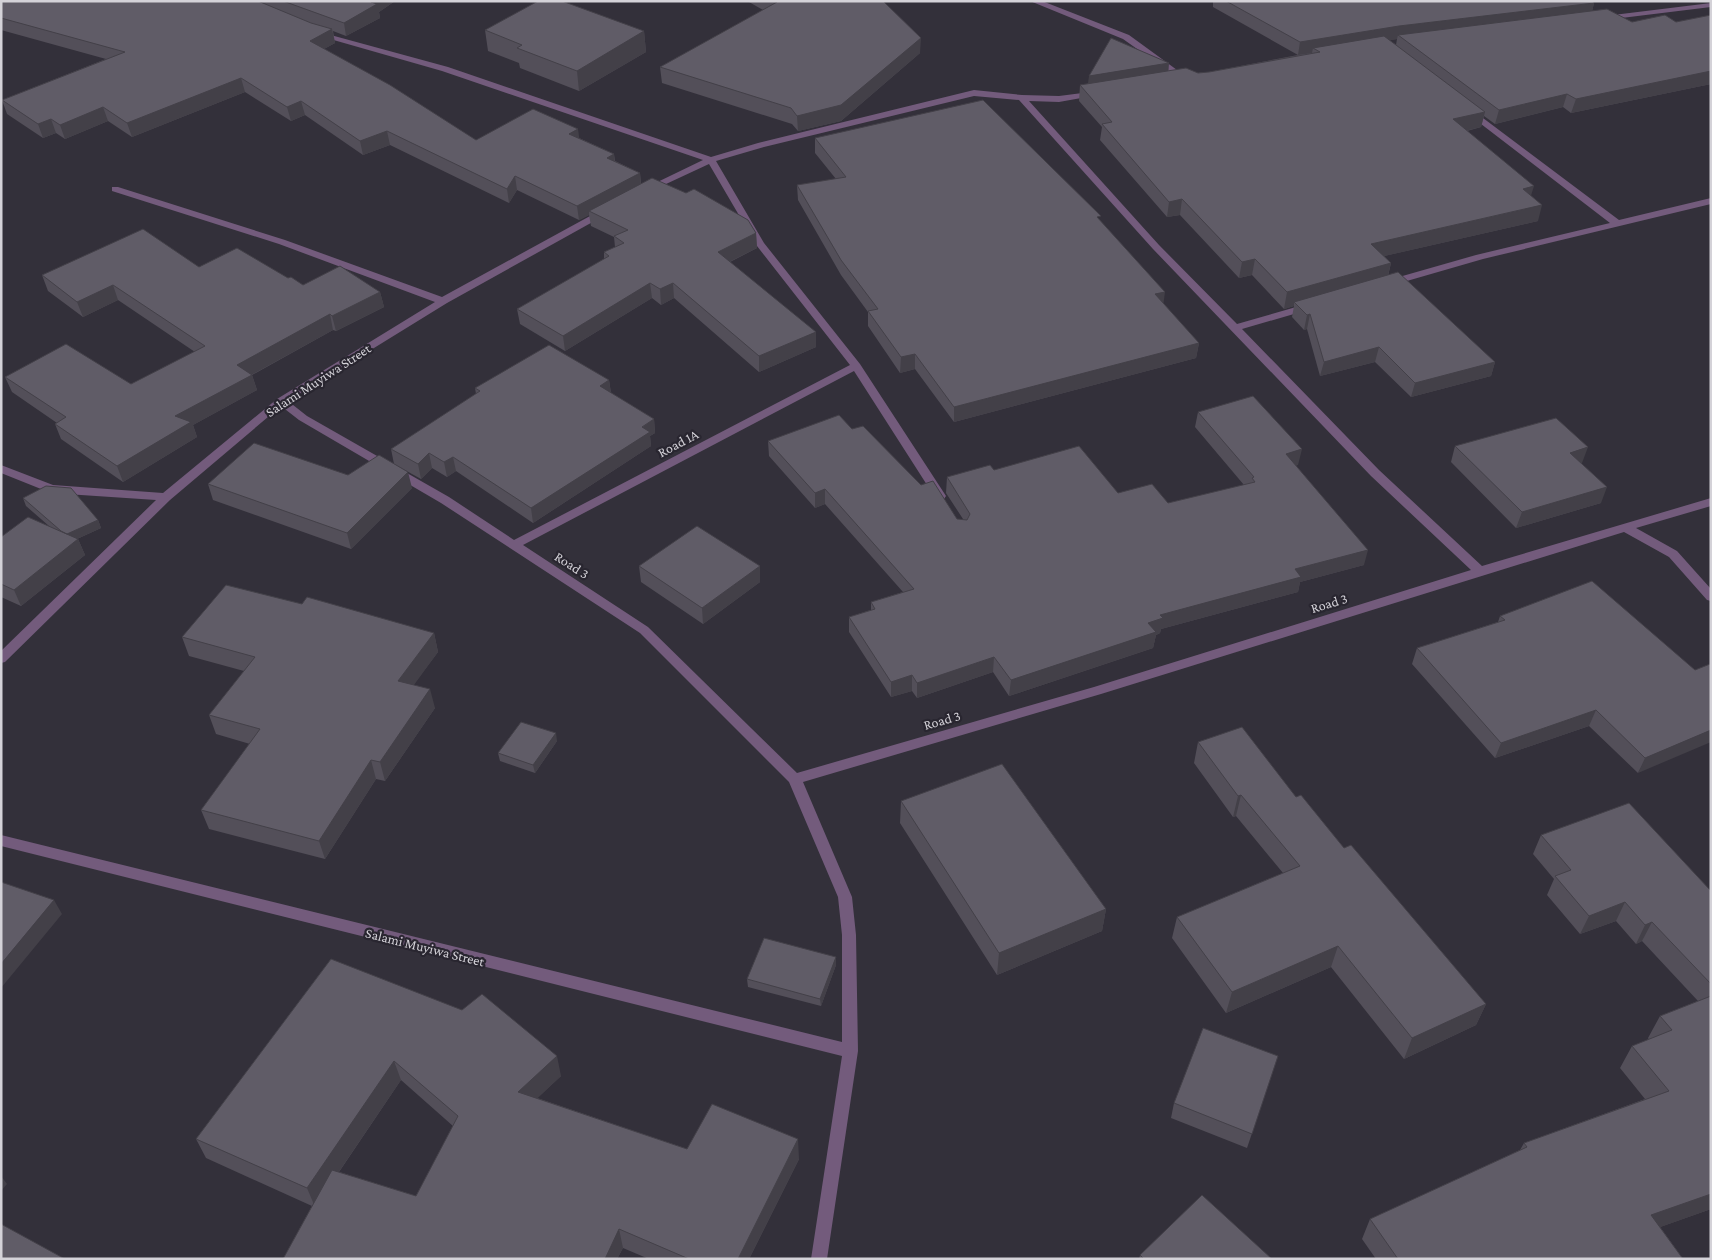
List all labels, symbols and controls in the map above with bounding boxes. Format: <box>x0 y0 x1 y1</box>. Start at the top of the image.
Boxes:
street label: Salami Muyiwa Street <box>262 340 374 420</box>
street label: Road 1A <box>655 426 701 460</box>
street label: Road 3 <box>552 548 592 582</box>
street label: Road 3 <box>1309 590 1349 616</box>
street label: Road 3 <box>922 707 962 733</box>
street label: Salami Muyiwa Street <box>364 924 486 970</box>

